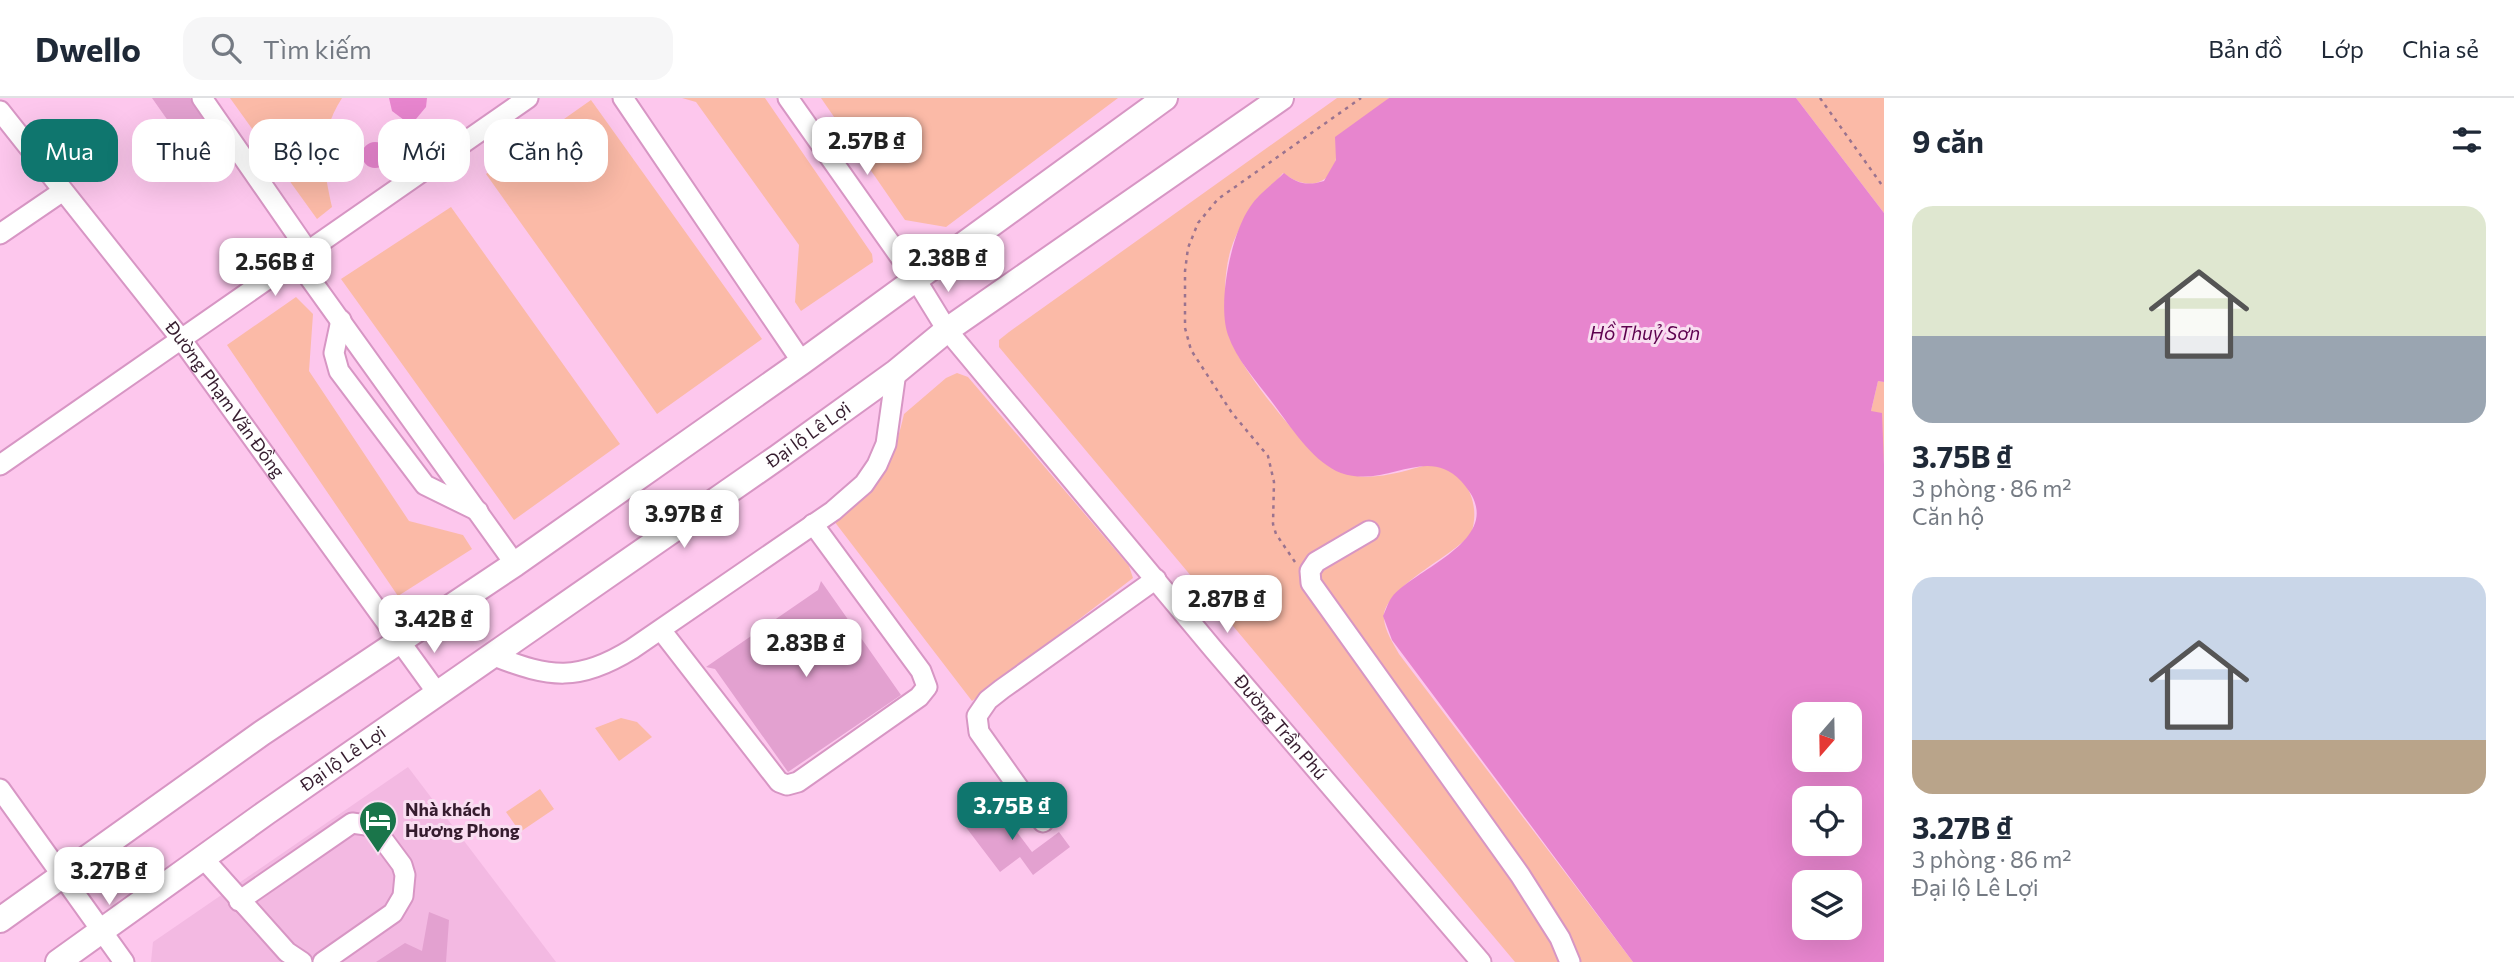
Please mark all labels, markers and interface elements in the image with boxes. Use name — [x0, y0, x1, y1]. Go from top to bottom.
search box — [183, 17, 673, 80]
text: Dwello — [35, 28, 141, 69]
icon: search — [207, 29, 245, 67]
text: Tìm kiếm — [263, 33, 372, 64]
text: Bản đồ — [2208, 34, 2283, 63]
text: Lớp — [2321, 34, 2364, 63]
text: Chia sẻ — [2402, 34, 2479, 63]
pin: 2.57B ₫ — [802, 118, 932, 177]
chip: Mua — [21, 119, 118, 182]
chip: Thuê — [132, 119, 235, 182]
chip: Bộ lọc — [249, 119, 364, 182]
chip: Mới — [378, 119, 470, 182]
chip: Căn hộ — [484, 119, 608, 182]
icon: filters — [2448, 121, 2486, 159]
text: 9 căn — [1912, 122, 1984, 159]
text: 2.57B ₫ — [828, 126, 906, 154]
pin: 2.38B ₫ — [883, 234, 1013, 294]
pin: 2.56B ₫ — [210, 238, 340, 298]
text: 2.38B ₫ — [908, 243, 988, 271]
text: 2.56B ₫ — [235, 247, 315, 275]
icon: home — [2136, 251, 2262, 377]
street label: Đường Phạm Văn Đồng — [161, 316, 290, 482]
water label: Hồ Thuỷ Sơn — [1590, 321, 1700, 344]
street label: Đại lộ Lê Lợi — [760, 396, 855, 473]
text: 3.75B ₫ — [1912, 437, 2013, 474]
text: 3 phòng · 86 m² — [1912, 474, 2072, 502]
pin: 3.97B ₫ — [619, 490, 749, 550]
text: 3.97B ₫ — [645, 499, 723, 527]
text: Căn hộ — [1912, 502, 1984, 530]
pin: 2.87B ₫ — [1162, 575, 1292, 635]
text: 2.87B ₫ — [1188, 584, 1266, 612]
pin: 3.42B ₫ — [369, 596, 499, 655]
text: 3.42B ₫ — [395, 604, 473, 632]
pin: 2.83B ₫ — [741, 620, 871, 679]
icon: home — [2136, 622, 2262, 748]
text: 2.83B ₫ — [766, 628, 846, 656]
street label: Đường Trần Phú — [1229, 669, 1332, 784]
north arrow — [1792, 702, 1862, 772]
map controls — [1792, 702, 1862, 940]
street label: Đại lộ Lê Lợi — [295, 721, 390, 796]
pin: 3.75B ₫ — [947, 782, 1077, 842]
button: locate — [1792, 786, 1862, 856]
text: 3.75B ₫ — [973, 791, 1051, 819]
place label: Nhà khách Hương Phong — [405, 798, 520, 841]
hotel icon: Nhà khách Hương Phong — [357, 799, 399, 854]
text: 3.27B ₫ — [1912, 808, 2013, 845]
text: 3 phòng · 86 m² — [1912, 845, 2072, 873]
pin: 3.27B ₫ — [44, 848, 174, 907]
text: 3.27B ₫ — [70, 856, 148, 884]
button: layers — [1792, 870, 1862, 940]
text: Đại lộ Lê Lợi — [1912, 873, 2039, 901]

